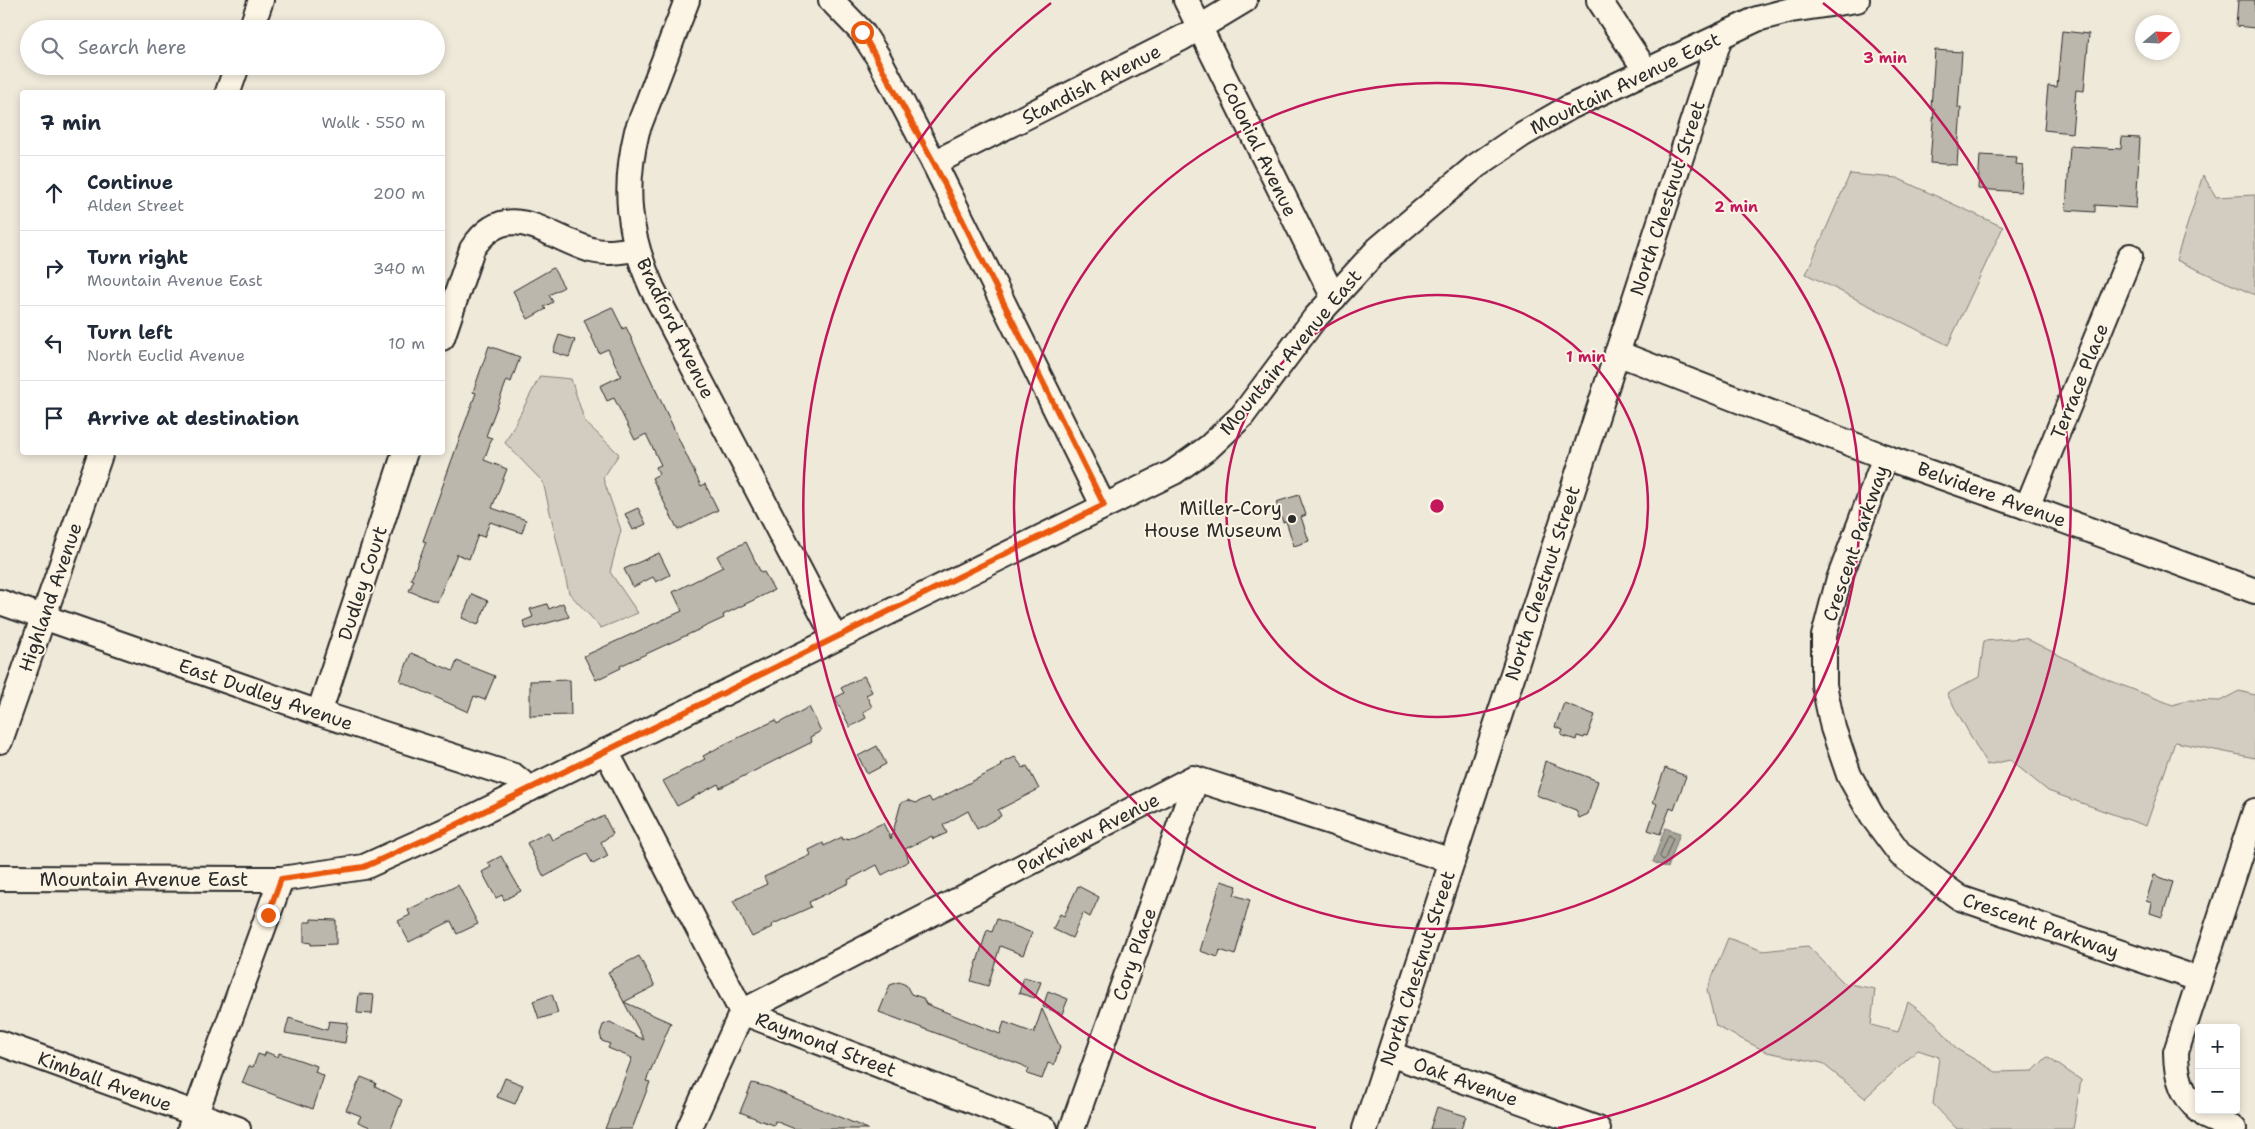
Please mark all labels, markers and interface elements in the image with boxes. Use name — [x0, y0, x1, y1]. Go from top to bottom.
north arrow — [2135, 15, 2180, 60]
search box — [20, 20, 445, 75]
route start — [851, 21, 874, 44]
street label: Mountain Avenue East — [1526, 26, 1725, 140]
icon: search — [38, 34, 66, 62]
text: Search here — [78, 35, 187, 60]
street label: Standish Avenue — [1017, 39, 1165, 130]
text: 3 min — [1863, 48, 1907, 68]
street label: Colonial Avenue — [1216, 78, 1303, 221]
street label: North Chestnut Street — [1624, 97, 1711, 299]
text: 7 min — [40, 109, 101, 137]
text: Walk · 550 m — [322, 112, 425, 133]
text: Continue — [87, 170, 173, 195]
icon: ahead — [40, 179, 68, 207]
text: 200 m — [373, 183, 425, 204]
text: Alden Street — [87, 195, 184, 216]
text: 2 min — [1714, 197, 1758, 217]
text: Turn right — [87, 245, 188, 270]
icon: right — [40, 254, 68, 282]
street label: Bradford Avenue — [631, 254, 720, 403]
text: 340 m — [373, 258, 425, 279]
street label: Mountain Avenue East — [1214, 264, 1367, 440]
text: Mountain Avenue East — [87, 270, 263, 291]
text: Turn left — [87, 320, 173, 345]
street label: Terrace Place — [2045, 320, 2114, 443]
icon: left — [40, 329, 68, 357]
text: 10 m — [388, 333, 425, 354]
text: North Euclid Avenue — [87, 345, 245, 366]
text: 1 min — [1566, 347, 1606, 367]
icon: arrive — [40, 404, 68, 432]
text: Arrive at destination — [87, 406, 299, 431]
street label: Belvidere Avenue — [1914, 456, 2070, 533]
street label: Crescent Parkway — [1817, 462, 1894, 625]
street label: North Chestnut Street — [1499, 482, 1586, 684]
place label: Miller-Cory House Museum — [1144, 496, 1282, 543]
centre of rings — [1428, 497, 1446, 515]
marker: Miller-Cory House Museum — [1286, 513, 1298, 525]
street label: Highland Avenue — [13, 519, 88, 675]
street label: Dudley Court — [332, 523, 393, 644]
street label: East Dudley Avenue — [175, 653, 356, 736]
street label: Parkview Avenue — [1013, 787, 1164, 880]
street label: Mountain Avenue East — [40, 867, 248, 892]
street label: North Chestnut Street — [1374, 867, 1461, 1069]
street label: Crescent Parkway — [1959, 887, 2122, 964]
route end — [257, 904, 280, 927]
street label: Cory Place — [1107, 904, 1162, 1004]
street label: Raymond Street — [752, 1006, 900, 1083]
map controls — [2195, 1024, 2240, 1114]
button: + — [2195, 1024, 2240, 1069]
street label: Kimball Avenue — [34, 1046, 175, 1117]
street label: Oak Avenue — [1410, 1051, 1522, 1112]
button: − — [2195, 1069, 2240, 1114]

